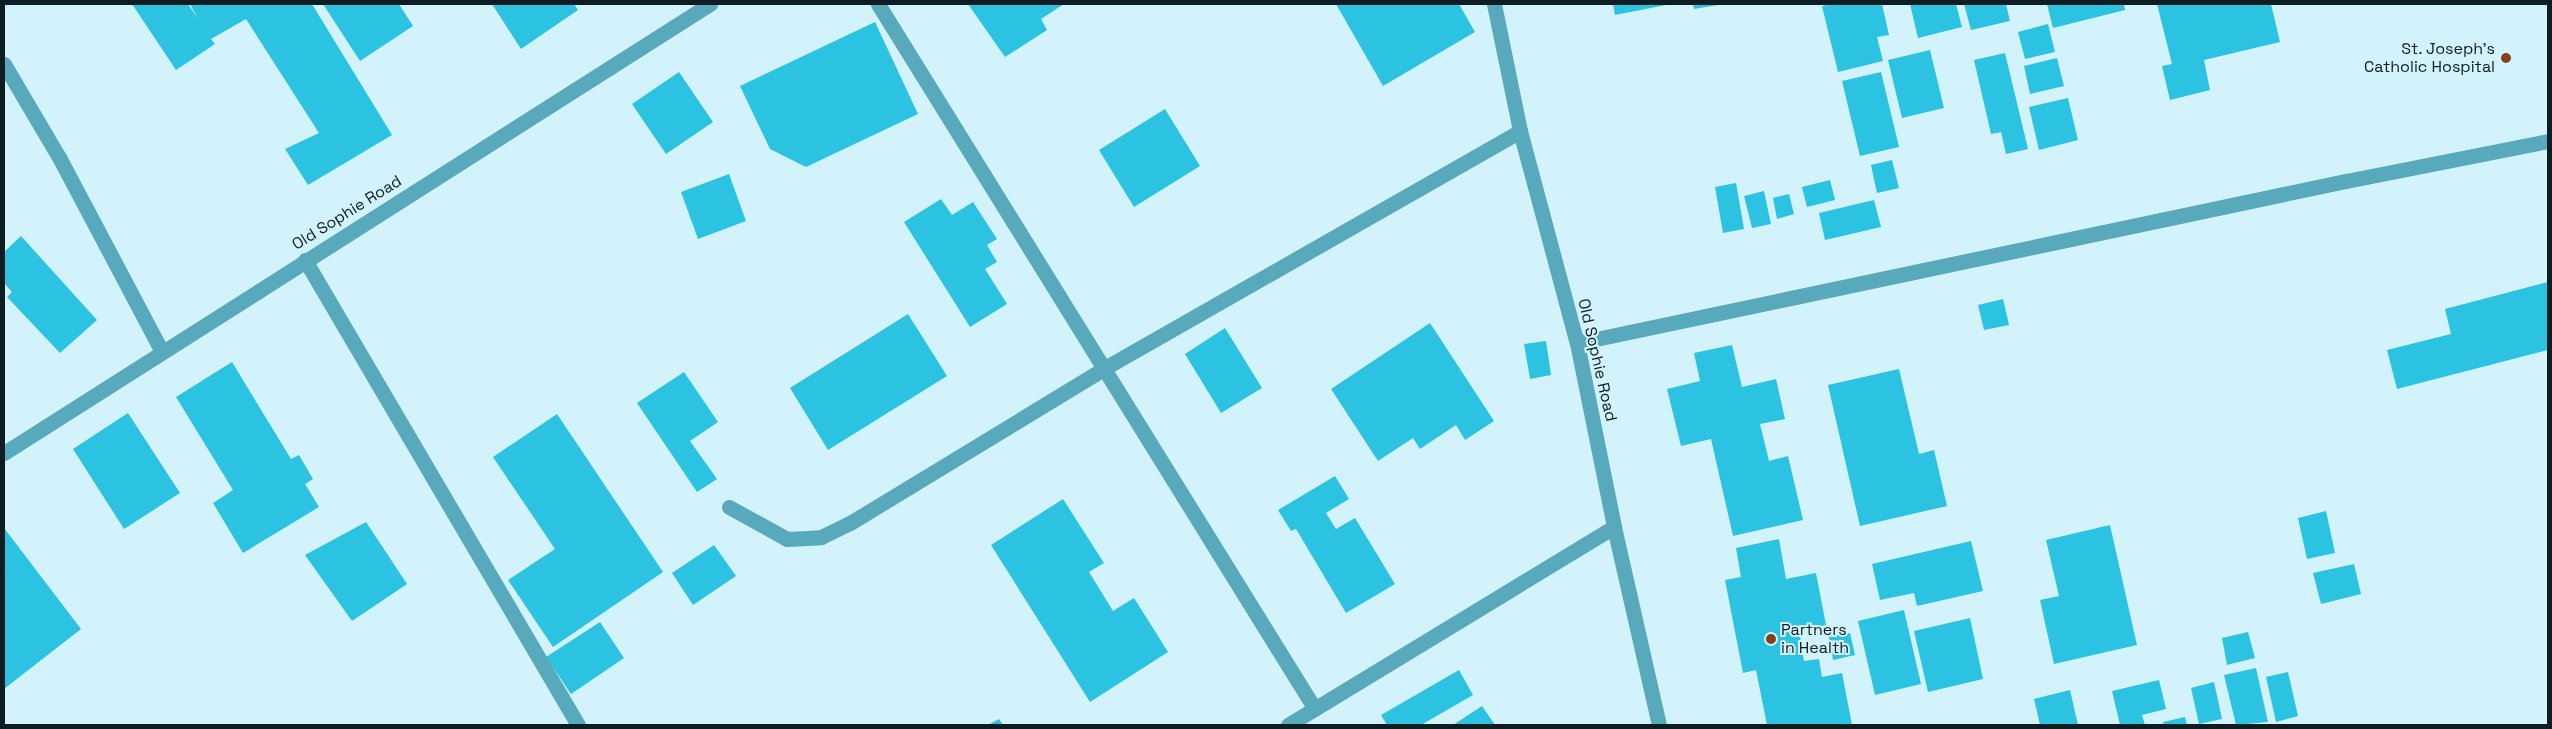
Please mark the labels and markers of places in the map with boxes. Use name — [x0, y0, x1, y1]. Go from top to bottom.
place label: St. Joseph's Catholic Hospital — [2364, 39, 2495, 77]
marker: St. Joseph's Catholic Hospital — [2499, 51, 2513, 65]
place label: Partners in Health — [1781, 620, 1849, 658]
marker: Partners in Health — [1765, 633, 1777, 645]

